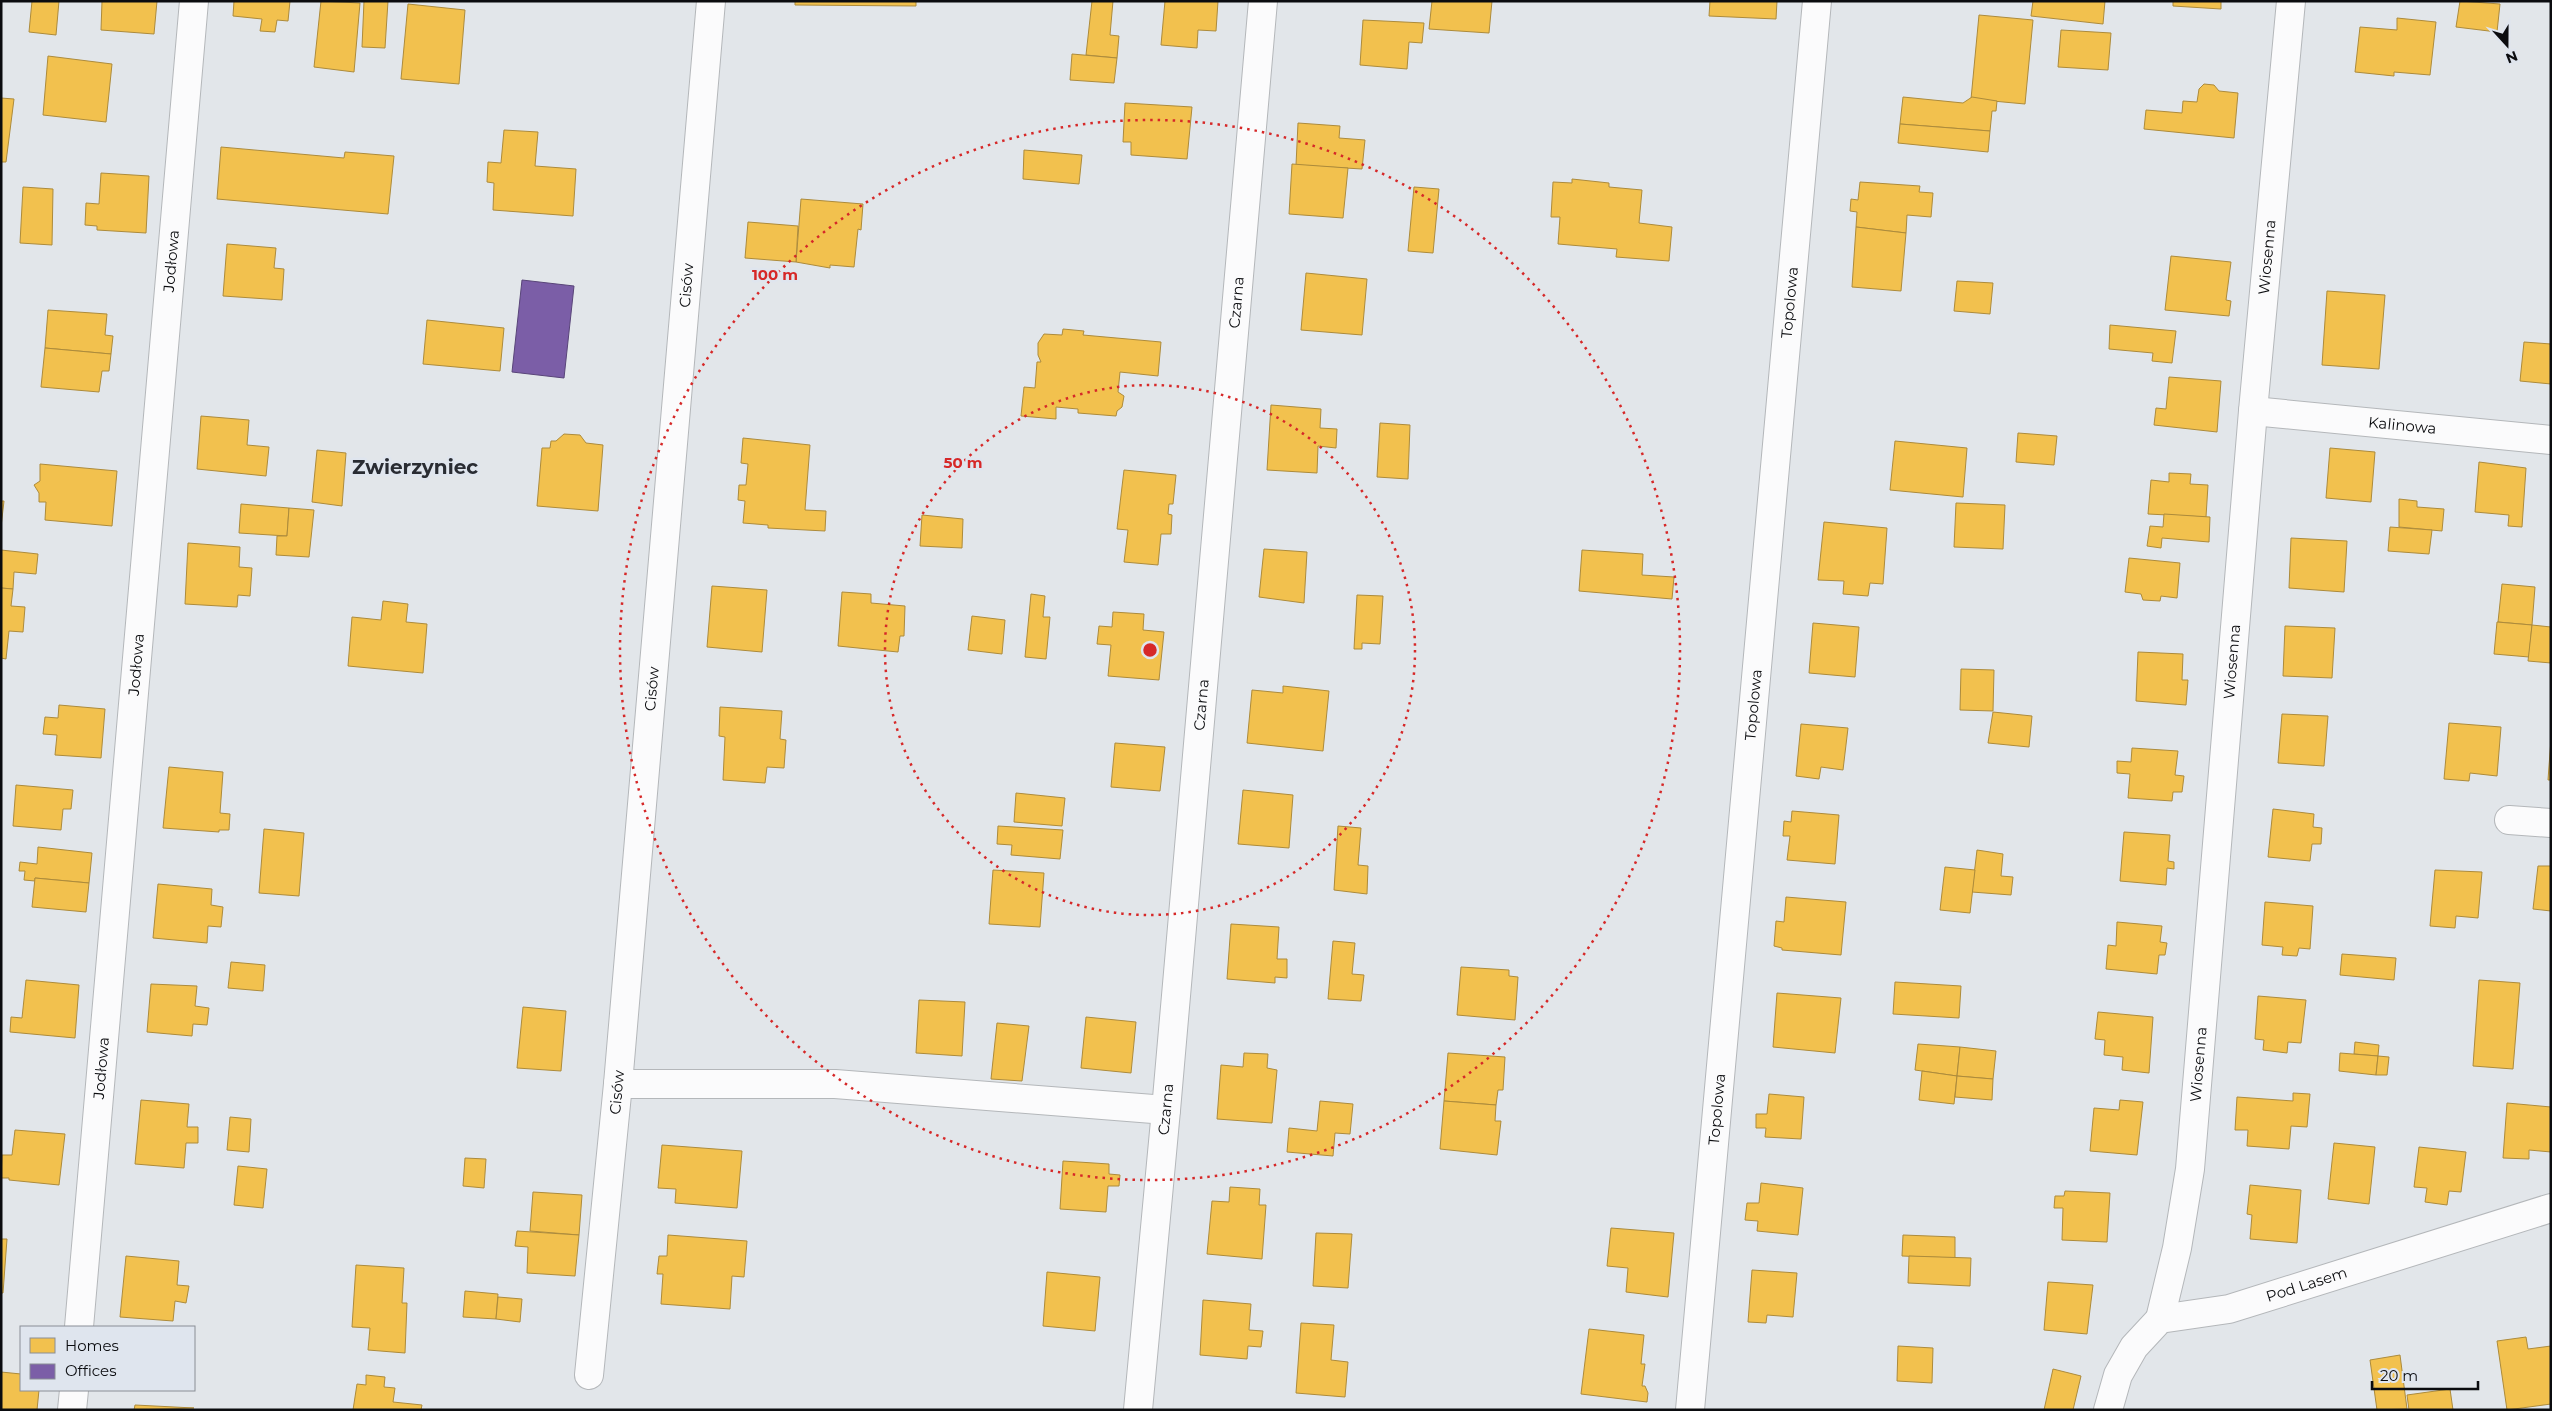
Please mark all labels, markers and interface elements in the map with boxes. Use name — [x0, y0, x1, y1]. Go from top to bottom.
north arrow — [2482, 20, 2532, 70]
text: N — [2503, 47, 2520, 68]
street label: Wiosenna — [2254, 219, 2280, 296]
street label: Jodłowa — [159, 229, 183, 294]
street label: Cisów — [675, 262, 698, 308]
text: 100 m — [752, 265, 798, 284]
street label: Topolowa — [1777, 266, 1802, 339]
street label: Czarna — [1224, 276, 1248, 329]
street label: Kalinowa — [2367, 412, 2437, 438]
text: 50 m — [943, 453, 983, 472]
district label: Zwierzyniec — [352, 455, 478, 479]
street label: Wiosenna — [2219, 623, 2244, 700]
street label: Jodłowa — [124, 633, 148, 697]
centre of rings — [1141, 641, 1159, 659]
street label: Cisów — [640, 665, 663, 712]
street label: Topolowa — [1740, 668, 1766, 741]
street label: Czarna — [1189, 678, 1213, 731]
street label: Wiosenna — [2186, 1026, 2211, 1103]
street label: Jodłowa — [89, 1036, 113, 1101]
street label: Cisów — [605, 1069, 628, 1115]
street label: Topolowa — [1704, 1073, 1729, 1146]
street label: Czarna — [1154, 1083, 1177, 1136]
street label: Pod Lasem — [2264, 1263, 2350, 1306]
legend — [20, 1326, 195, 1391]
text: Homes — [65, 1336, 119, 1355]
scale bar — [2372, 1358, 2478, 1390]
text: Offices — [65, 1361, 117, 1380]
text: 20 m — [2380, 1366, 2418, 1385]

